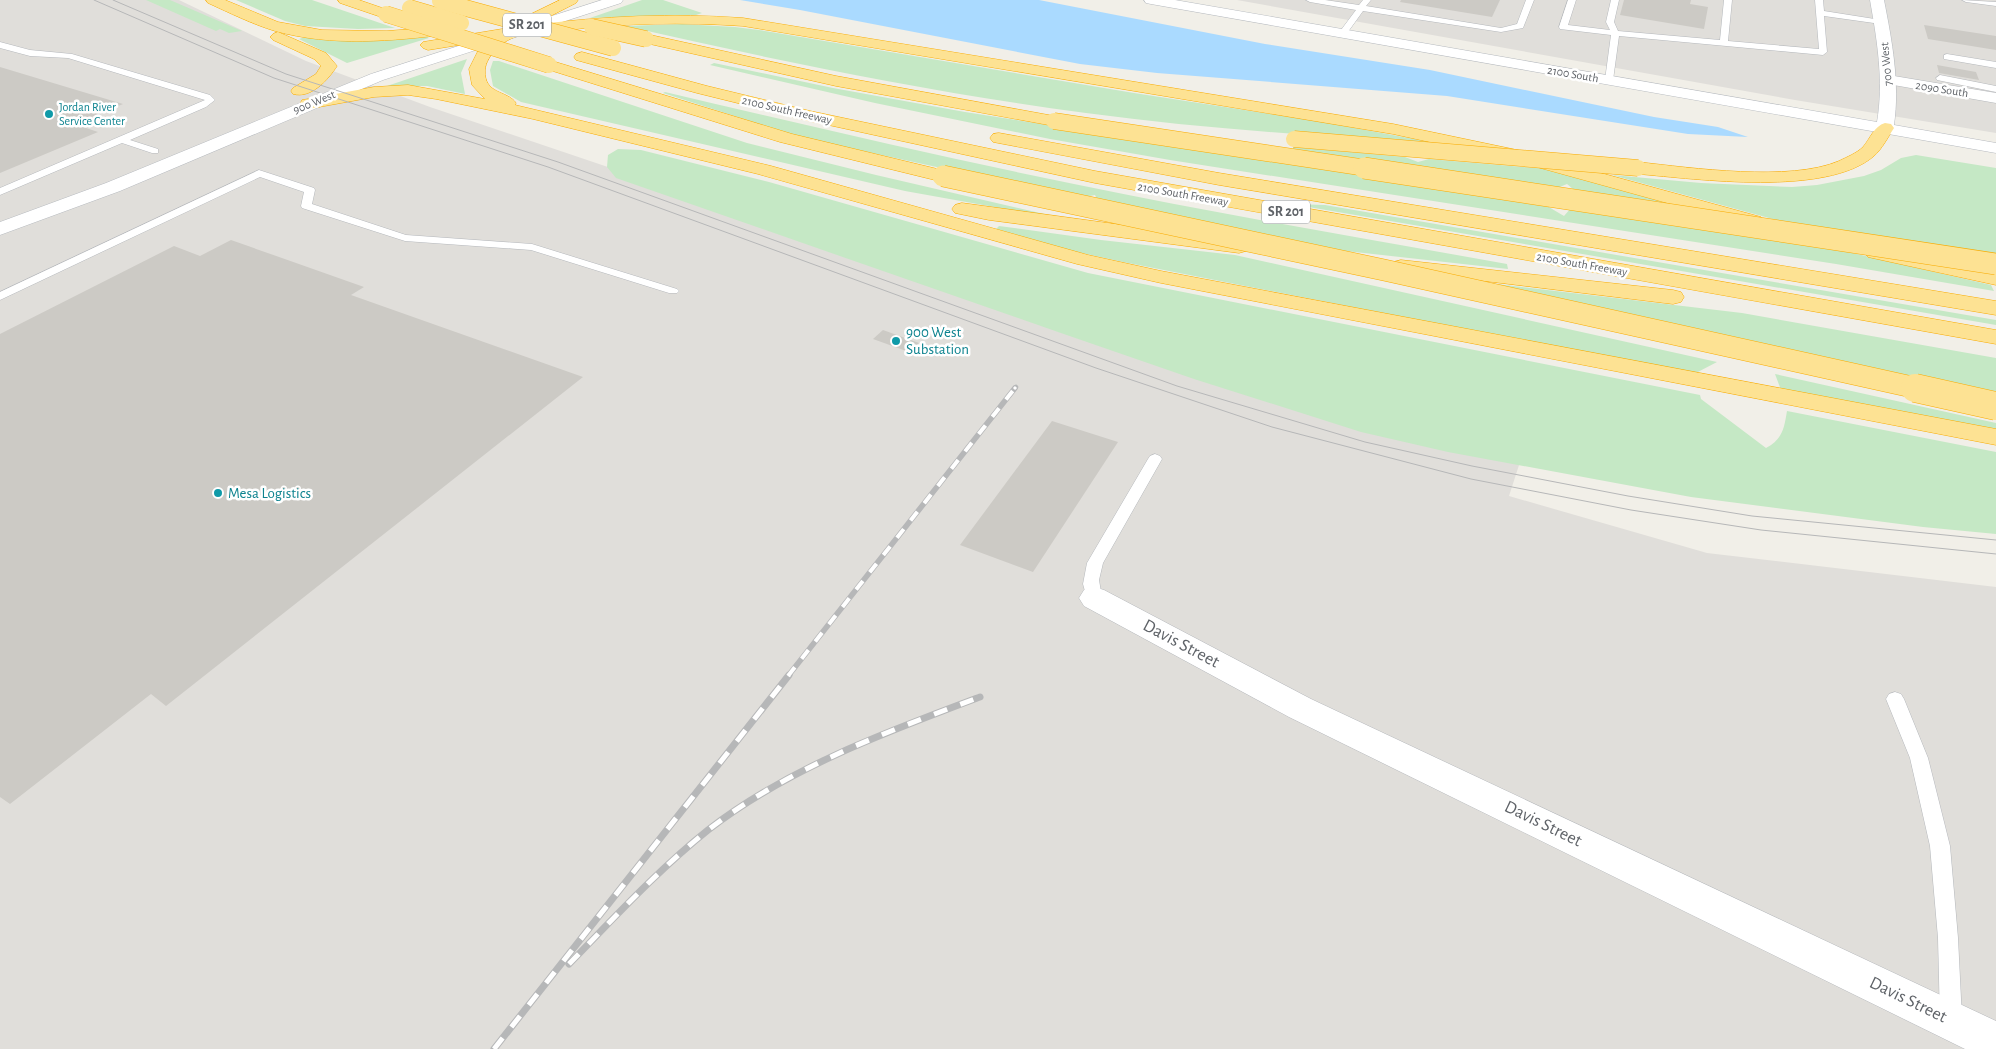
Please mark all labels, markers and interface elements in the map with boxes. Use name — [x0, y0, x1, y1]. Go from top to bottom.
road number: SR 201 — [503, 14, 551, 36]
street label: 700 West — [1878, 42, 1894, 86]
street label: 2100 South — [1546, 64, 1600, 84]
street label: 2090 South — [1915, 79, 1969, 99]
street label: 900 West — [291, 88, 337, 116]
street label: 2100 South Freeway — [741, 94, 833, 127]
place label: Jordan River Service Center — [59, 101, 125, 127]
marker: Jordan River Service Center — [43, 108, 55, 120]
street label: 2100 South Freeway — [1137, 180, 1229, 209]
road number: SR 201 — [1262, 200, 1310, 223]
street label: 2100 South Freeway — [1536, 250, 1628, 279]
place label: 900 West Substation — [906, 325, 969, 357]
marker: 900 West Substation — [890, 335, 902, 347]
place label: Mesa Logistics — [228, 486, 311, 501]
marker: Mesa Logistics — [212, 487, 224, 499]
street label: Davis Street — [1140, 616, 1222, 672]
street label: Davis Street — [1501, 798, 1585, 851]
street label: Davis Street — [1866, 974, 1950, 1027]

